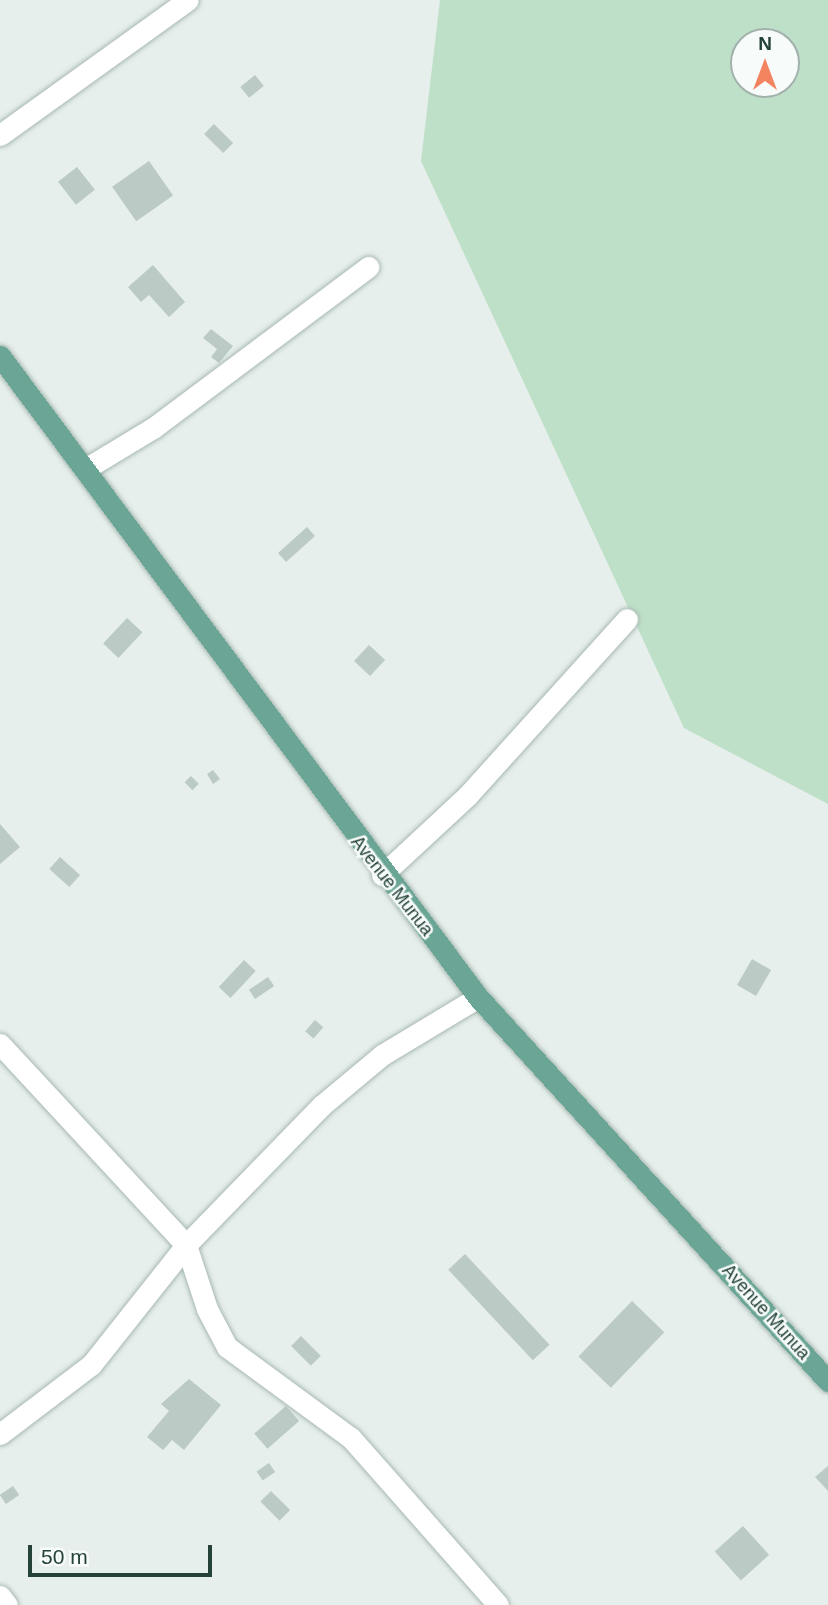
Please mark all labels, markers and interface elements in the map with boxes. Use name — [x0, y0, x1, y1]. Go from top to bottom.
north arrow — [730, 28, 800, 98]
text: N — [758, 33, 772, 54]
street label: Avenue Munua — [346, 832, 438, 940]
street label: Avenue Munua — [718, 1260, 814, 1364]
scale bar — [32, 1532, 215, 1576]
text: 50 m — [41, 1545, 88, 1568]

